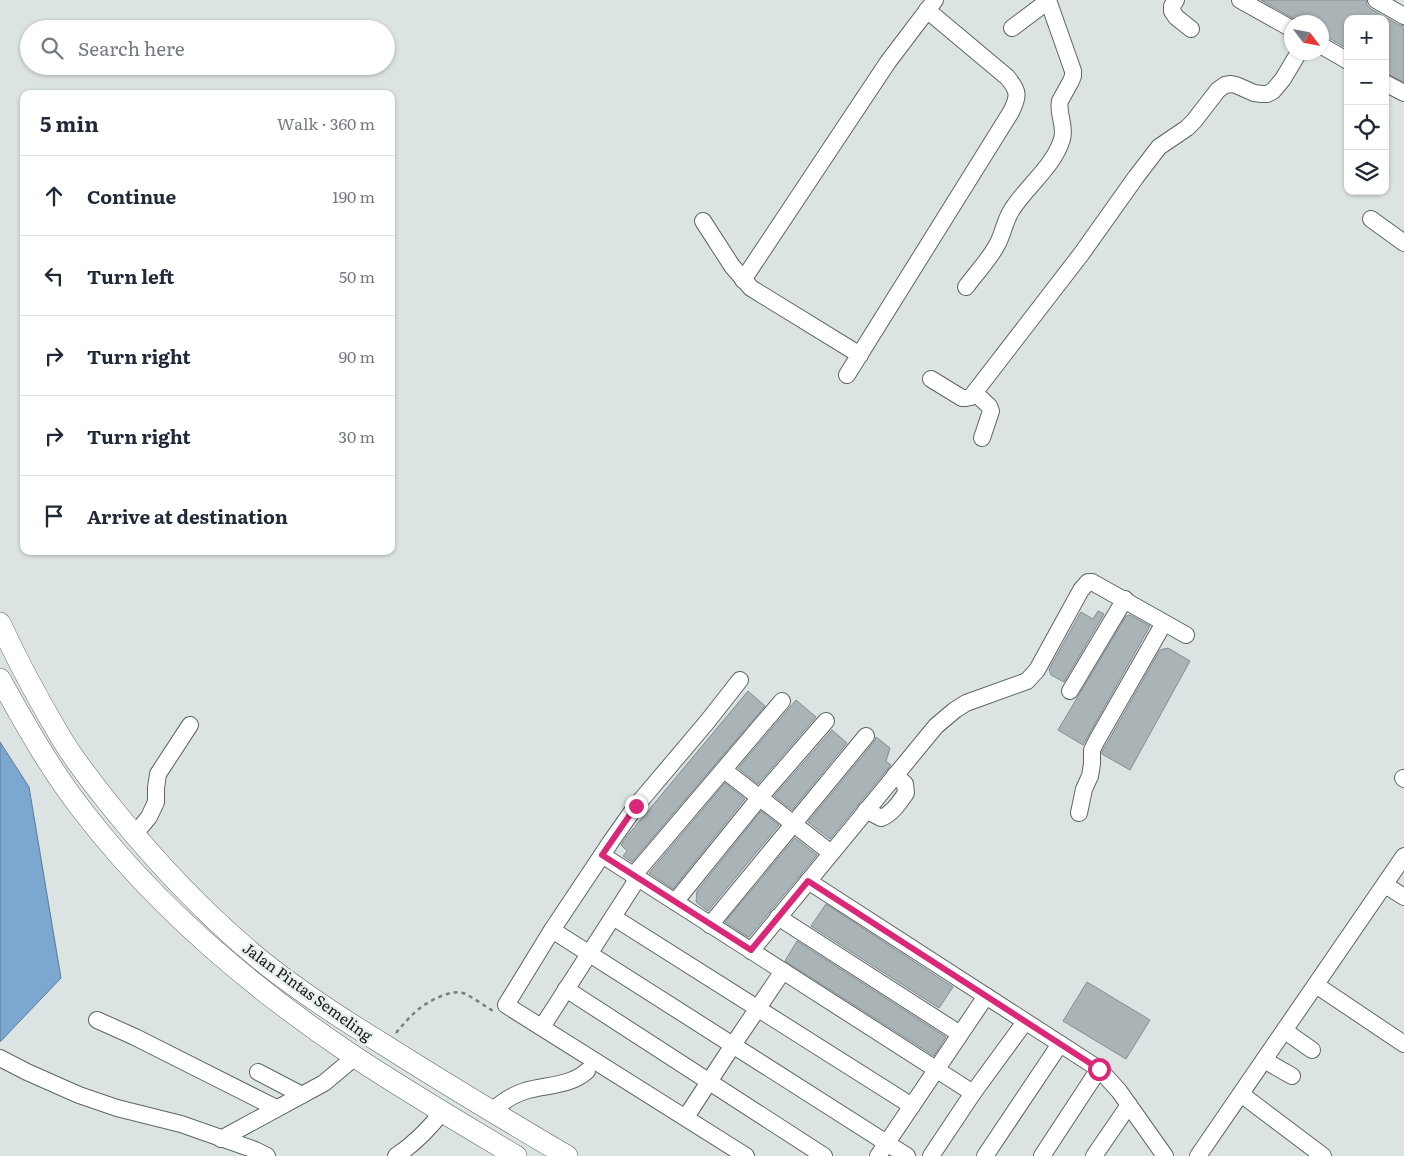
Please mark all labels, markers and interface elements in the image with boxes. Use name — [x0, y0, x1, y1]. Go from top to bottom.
north arrow — [1284, 15, 1329, 60]
map controls — [1344, 15, 1389, 195]
button: + — [1344, 15, 1389, 60]
search box — [20, 20, 395, 75]
icon: search — [38, 34, 66, 62]
text: Search here — [78, 34, 185, 62]
button: − — [1344, 60, 1389, 105]
button: locate — [1344, 105, 1389, 150]
text: 5 min — [40, 107, 99, 138]
text: Walk · 360 m — [277, 111, 375, 135]
button: layers — [1344, 150, 1389, 195]
icon: ahead — [40, 182, 68, 210]
text: Continue — [87, 182, 176, 210]
text: 190 m — [332, 184, 375, 208]
icon: left — [40, 262, 68, 290]
text: Turn left — [87, 262, 174, 290]
text: 50 m — [339, 264, 375, 288]
icon: right — [40, 342, 68, 370]
text: Turn right — [87, 342, 191, 370]
text: 90 m — [339, 344, 375, 368]
icon: right — [40, 422, 68, 450]
text: Turn right — [87, 422, 191, 450]
text: 30 m — [338, 424, 375, 448]
icon: arrive — [40, 502, 68, 530]
text: Arrive at destination — [87, 502, 288, 530]
route end — [625, 795, 648, 818]
street label: Jalan Pintas Semeling — [238, 936, 378, 1046]
route start — [1088, 1058, 1111, 1081]

